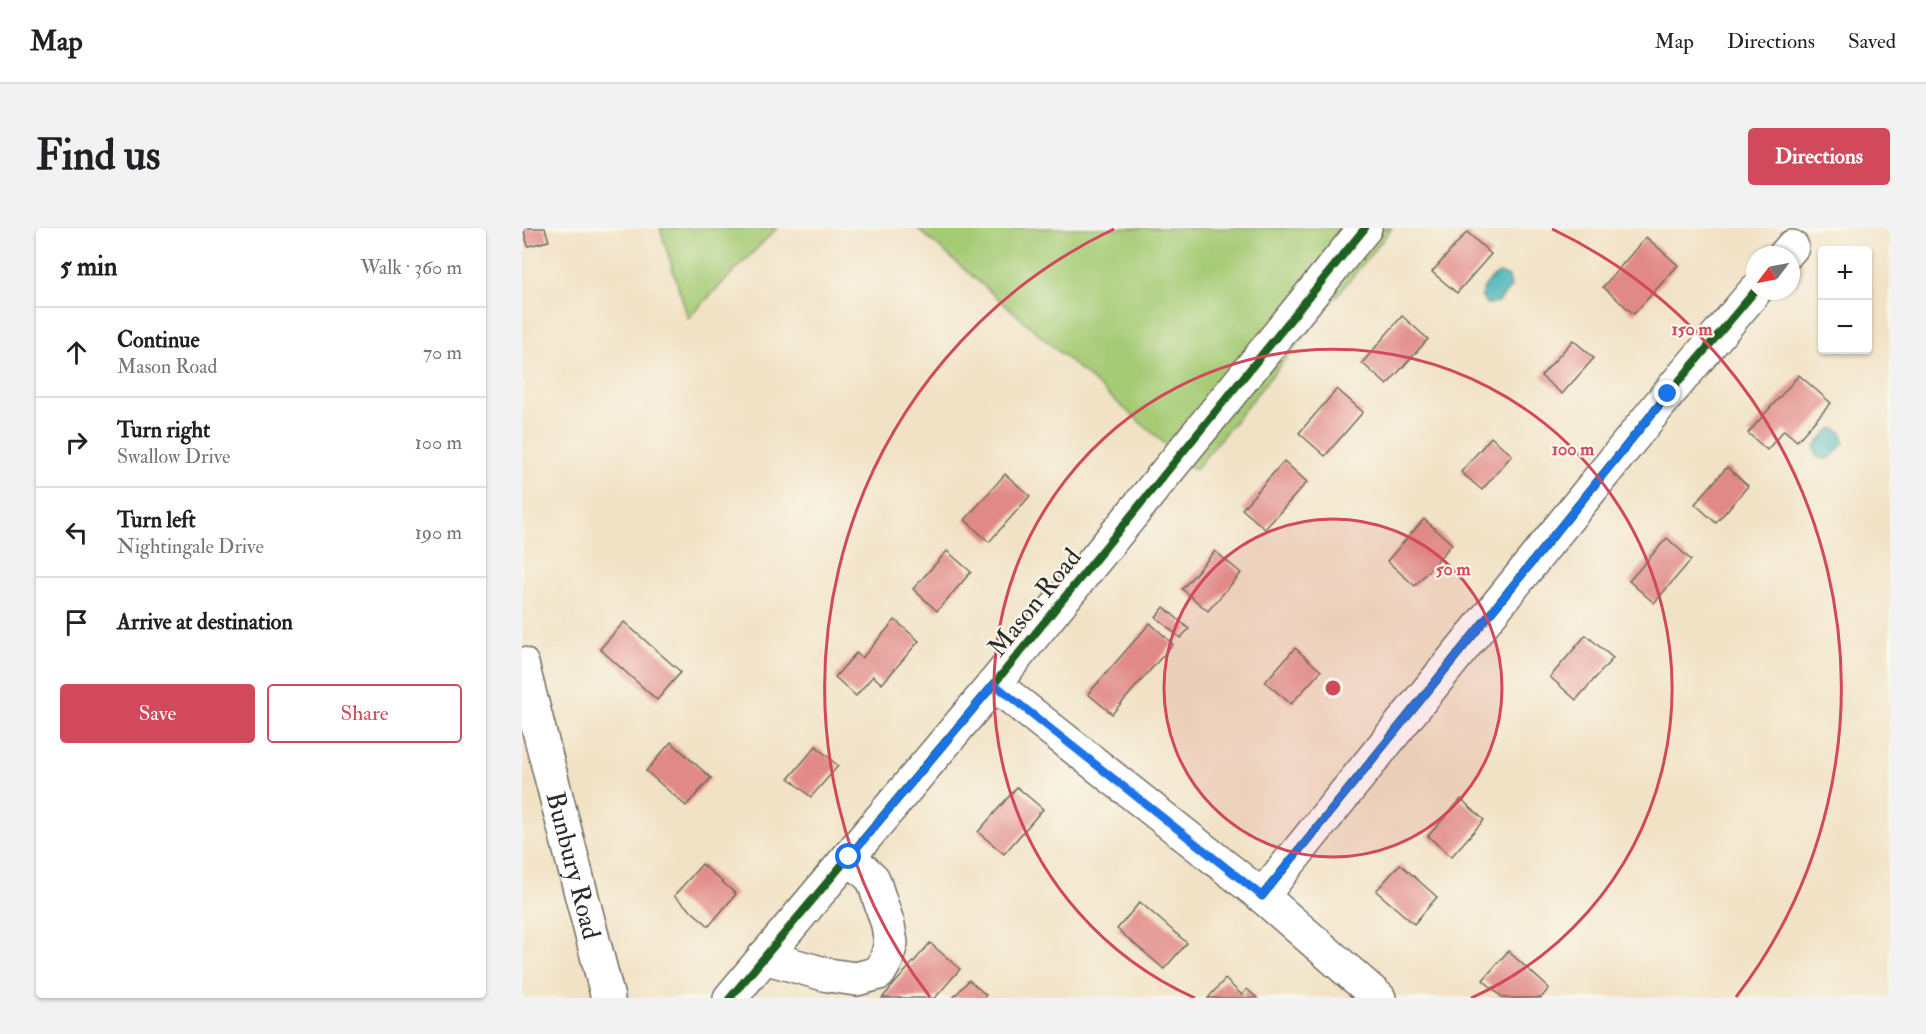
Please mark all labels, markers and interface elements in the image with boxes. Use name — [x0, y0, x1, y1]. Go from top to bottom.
text: Map — [30, 24, 83, 59]
text: Map — [1654, 28, 1694, 55]
text: Directions — [1727, 28, 1815, 55]
text: Saved — [1848, 28, 1896, 55]
button: Directions — [1748, 128, 1890, 185]
text: Find us — [36, 130, 160, 182]
north arrow — [1746, 246, 1800, 300]
map controls — [1818, 246, 1872, 354]
button: + — [1818, 246, 1872, 300]
text: 5 min — [60, 251, 117, 283]
text: Walk · 360 m — [360, 255, 462, 280]
button: − — [1818, 300, 1872, 354]
text: 150 m — [1671, 318, 1714, 341]
text: Continue — [117, 326, 200, 354]
icon: ahead — [60, 336, 93, 369]
text: 70 m — [423, 340, 462, 365]
text: Mason Road — [117, 354, 217, 379]
route end — [1654, 380, 1680, 406]
text: Turn right — [117, 416, 210, 444]
icon: right — [60, 426, 93, 459]
text: 100 m — [415, 430, 462, 455]
text: 100 m — [1552, 438, 1595, 461]
text: Swallow Drive — [117, 444, 230, 469]
text: Turn left — [117, 506, 196, 534]
icon: left — [60, 516, 93, 549]
text: 190 m — [415, 520, 462, 545]
text: Nightingale Drive — [117, 534, 264, 559]
street label: Mason Road — [981, 542, 1088, 663]
text: 50 m — [1436, 558, 1471, 581]
icon: arrive — [60, 606, 93, 639]
text: Arrive at destination — [117, 608, 293, 636]
centre of rings — [1323, 678, 1343, 698]
button: Save — [60, 684, 255, 743]
button: Share — [267, 684, 462, 743]
street label: Bunbury Road — [539, 789, 607, 943]
route start — [835, 843, 861, 869]

